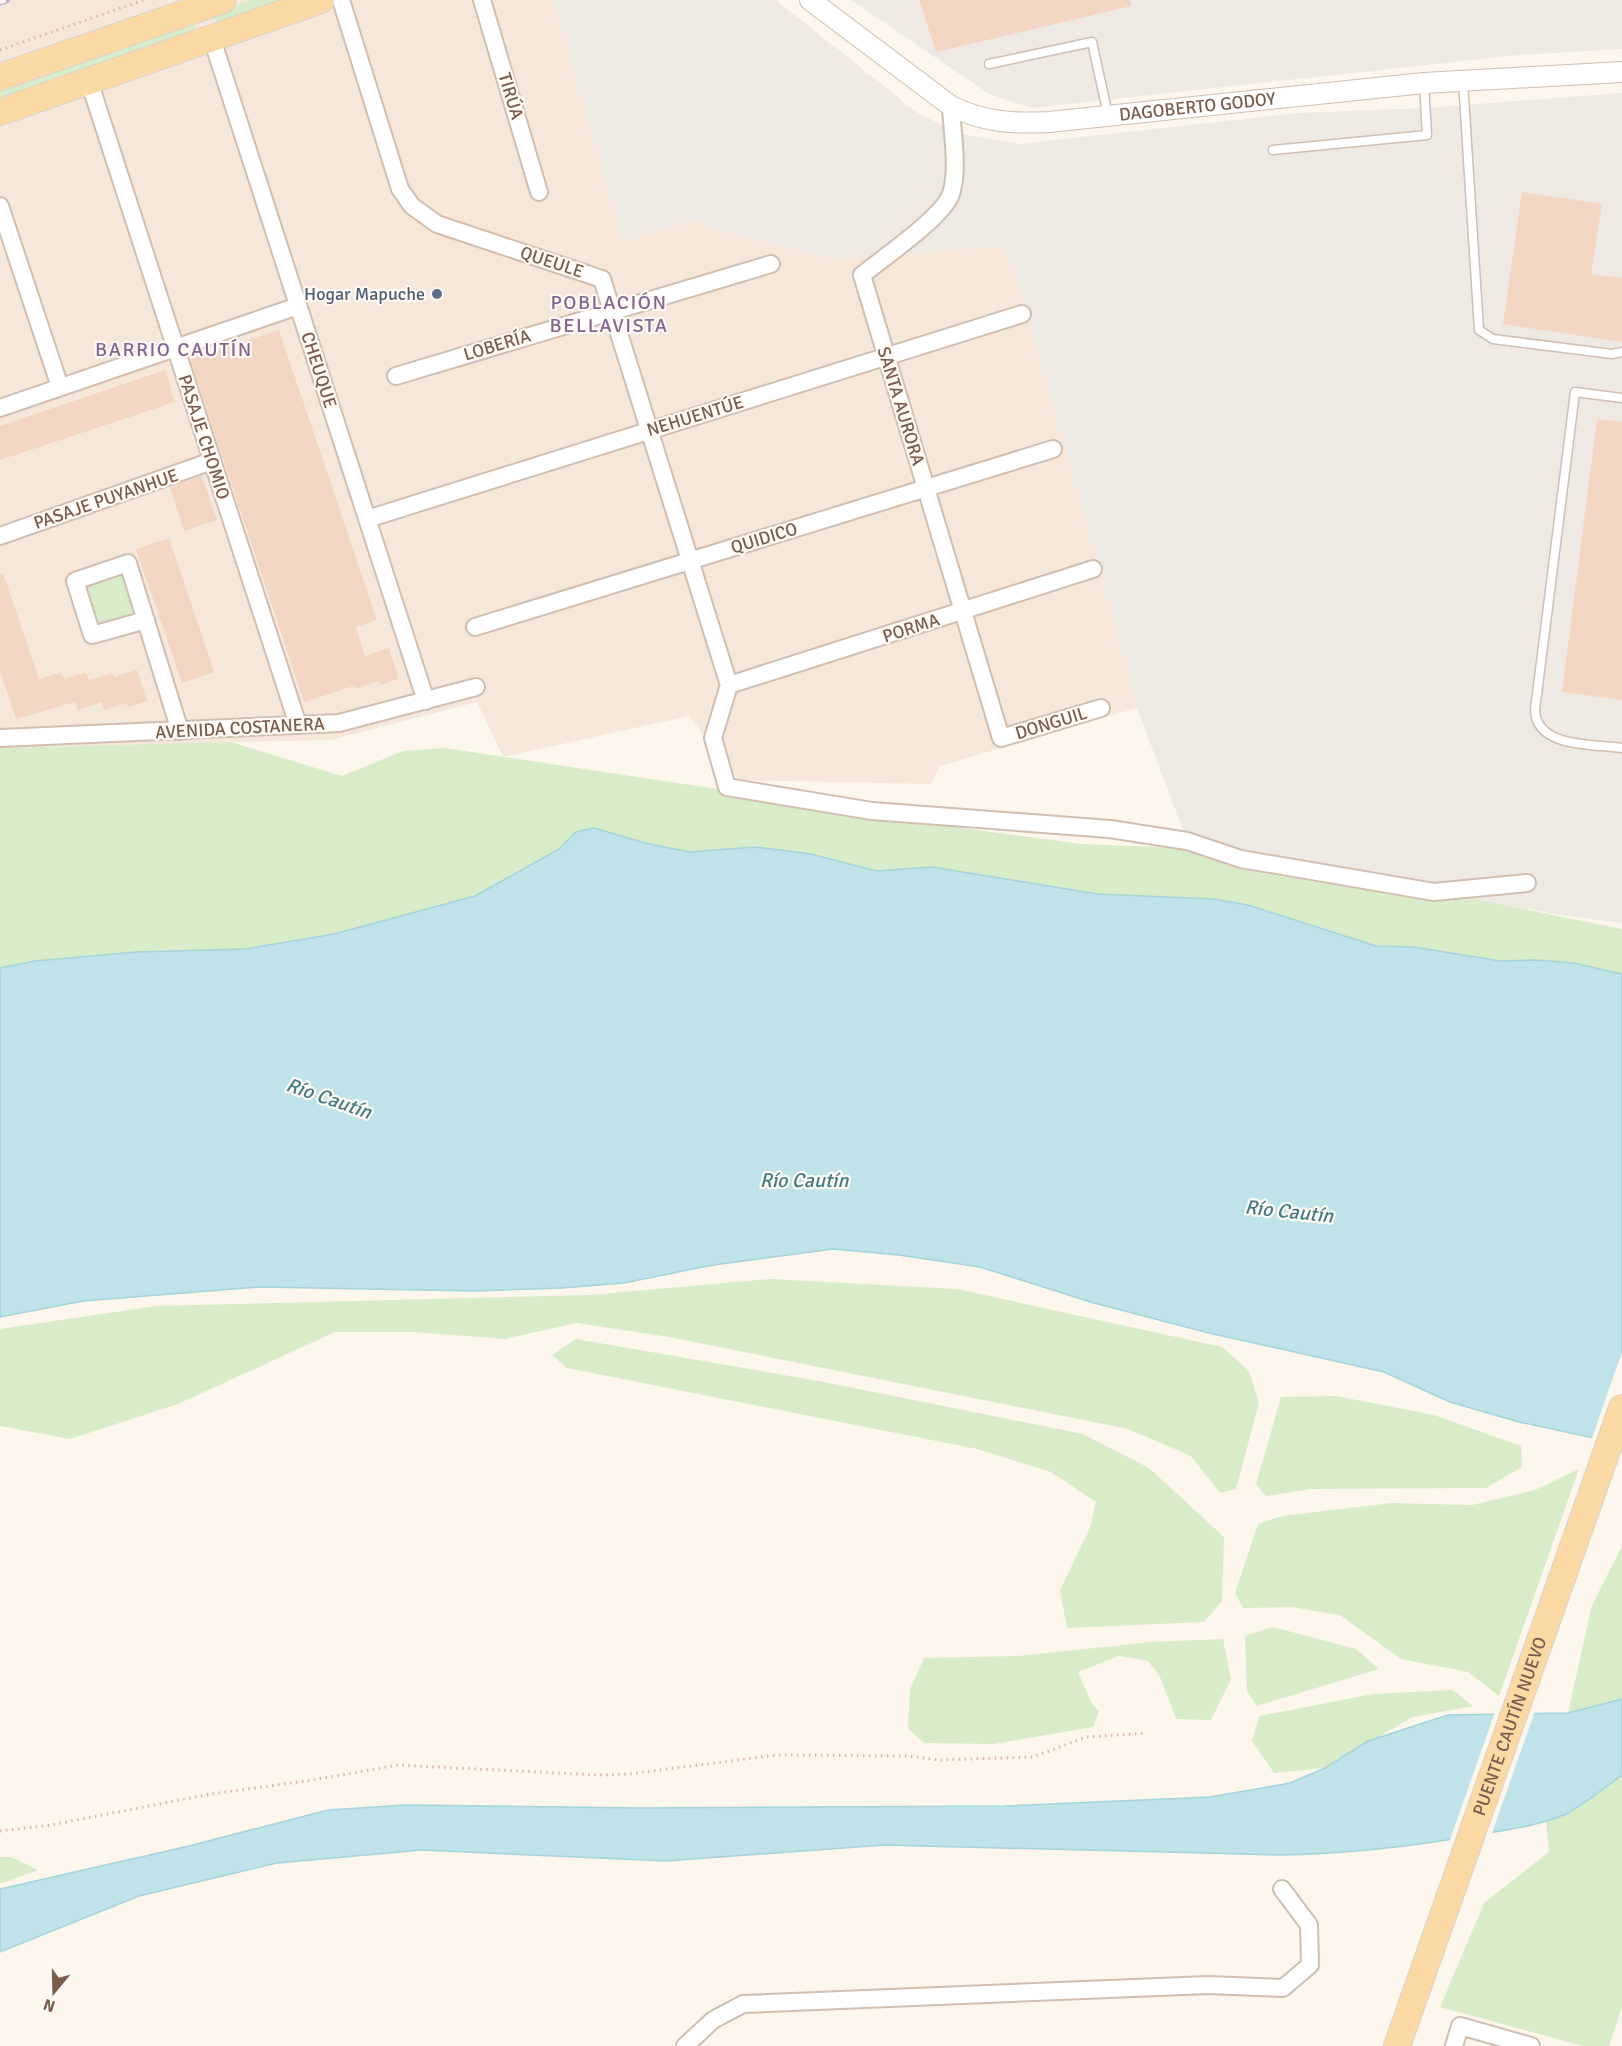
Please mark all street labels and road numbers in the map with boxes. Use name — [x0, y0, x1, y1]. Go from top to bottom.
street label: TIRÚA — [494, 70, 528, 122]
street label: DAGOBERTO GODOY — [1118, 88, 1277, 126]
street label: QUEULE — [517, 241, 587, 283]
street label: LOBERÍA — [461, 324, 533, 366]
street label: CHEUQUE — [296, 329, 342, 411]
street label: SANTA AURORA — [873, 344, 929, 468]
street label: PASAJE CHOMIO — [173, 372, 235, 502]
street label: NEHUENTÚE — [644, 391, 746, 441]
street label: PASAJE PUYANHUE — [31, 464, 181, 534]
street label: QUIDICO — [728, 517, 800, 559]
street label: PORMA — [880, 609, 942, 647]
street label: DONGUIL — [1012, 702, 1090, 744]
street label: AVENIDA COSTANERA — [155, 713, 325, 743]
street label: PUENTE CAUTÍN NUEVO — [1468, 1634, 1551, 1819]

